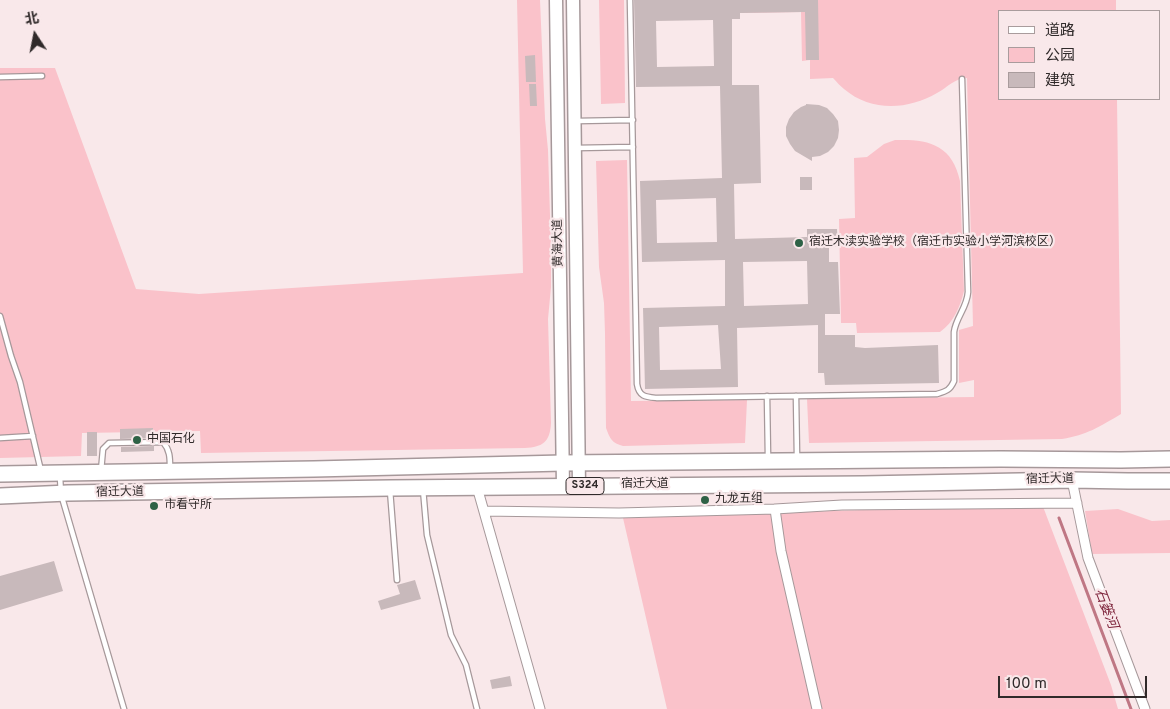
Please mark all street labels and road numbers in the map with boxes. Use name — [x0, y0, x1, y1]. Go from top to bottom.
street label: 黄海大道 — [551, 219, 567, 267]
street label: 宿迁大道 — [1026, 472, 1074, 488]
road number: S324 — [566, 478, 604, 494]
street label: 宿迁大道 — [621, 478, 669, 492]
street label: 宿迁大道 — [96, 485, 144, 501]

